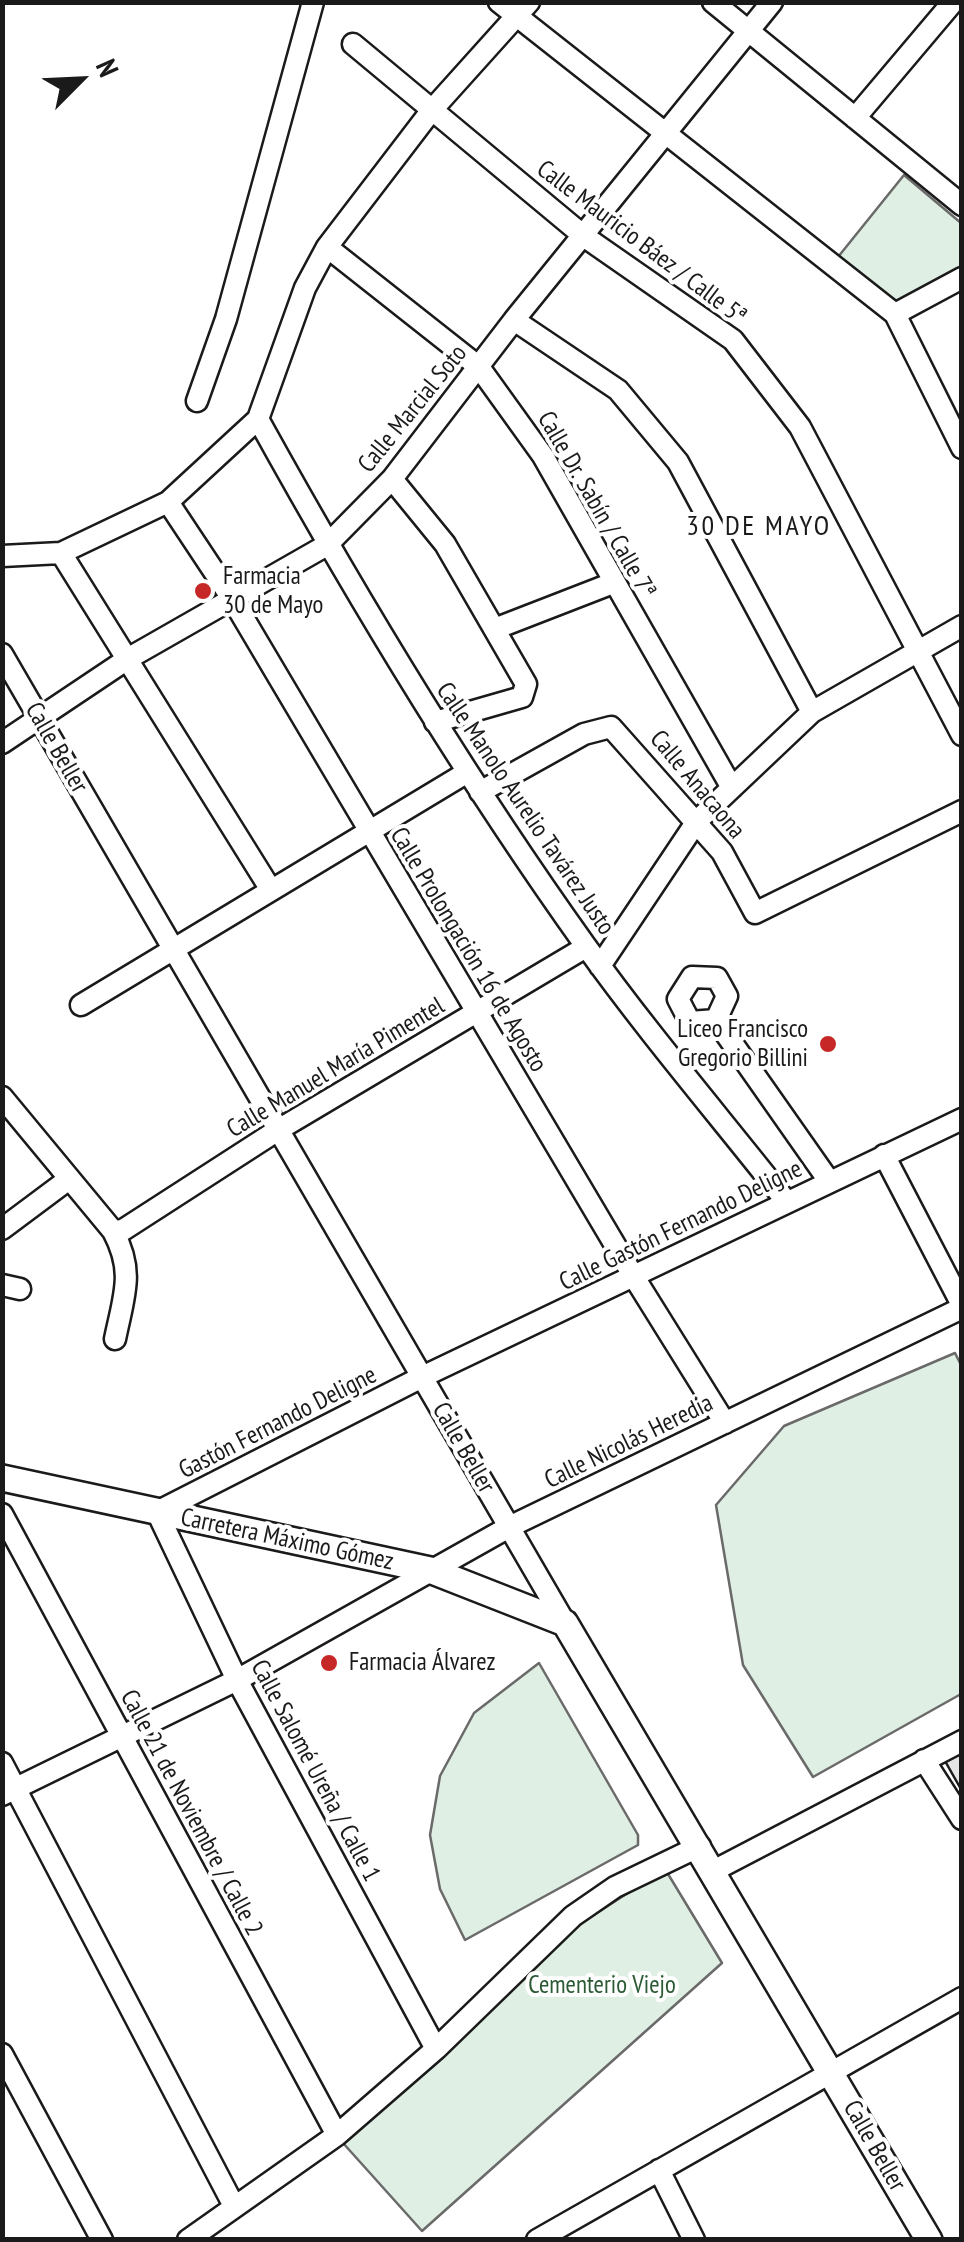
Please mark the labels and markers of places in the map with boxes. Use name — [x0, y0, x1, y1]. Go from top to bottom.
place label: Farmacia 30 de Mayo — [223, 562, 323, 621]
marker: Farmacia 30 de Mayo — [192, 580, 214, 602]
place label: Liceo Francisco Gregorio Billini — [677, 1015, 808, 1074]
marker: Liceo Francisco Gregorio Billini — [817, 1033, 839, 1055]
place label: Farmacia Álvarez — [349, 1648, 495, 1678]
marker: Farmacia Álvarez — [318, 1652, 340, 1674]

